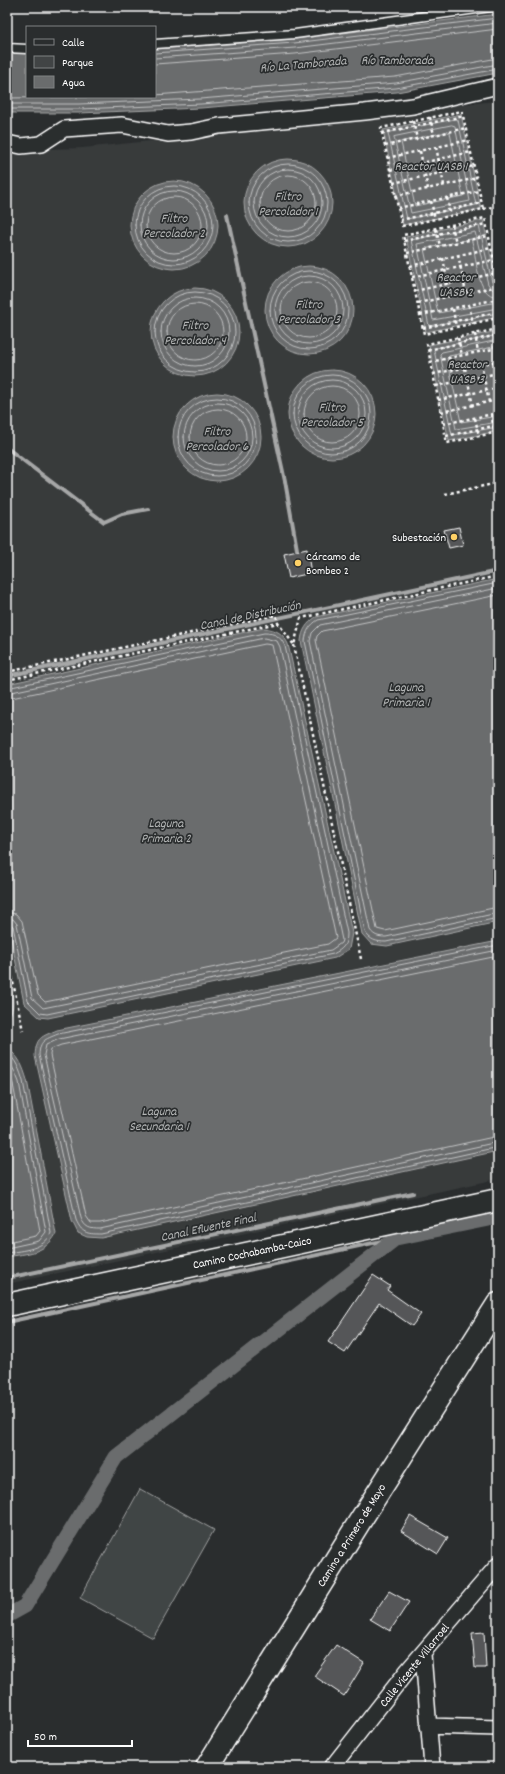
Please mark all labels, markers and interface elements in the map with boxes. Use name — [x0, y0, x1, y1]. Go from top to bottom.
legend — [26, 26, 156, 98]
text: Calle — [62, 35, 85, 52]
water label: Río La Tamborada — [259, 52, 348, 79]
water label: Río Tamborada — [361, 52, 434, 71]
text: Parque — [62, 55, 93, 72]
text: Agua — [62, 75, 85, 92]
water label: Reactor UASB 1 — [395, 158, 469, 177]
water label: Filtro Percolador 1 — [258, 188, 319, 222]
water label: Filtro Percolador 2 — [143, 210, 205, 244]
water label: Reactor UASB 2 — [437, 269, 478, 303]
water label: Filtro Percolador 3 — [278, 296, 341, 330]
water label: Filtro Percolador 4 — [164, 317, 227, 351]
water label: Reactor UASB 3 — [448, 356, 489, 390]
water label: Filtro Percolador 5 — [301, 399, 365, 433]
water label: Filtro Percolador 6 — [186, 423, 249, 457]
place label: Subestación — [392, 530, 446, 547]
marker: Subestación — [449, 532, 459, 542]
place label: Cárcamo de Bombeo 2 — [306, 549, 360, 580]
marker: Cárcamo de Bombeo 2 — [293, 558, 303, 568]
water label: Canal de Distribución — [198, 596, 304, 636]
water label: Laguna Primaria 1 — [382, 679, 431, 713]
water label: Laguna Primaria 2 — [141, 815, 191, 849]
water label: Laguna Secundaria 1 — [129, 1103, 190, 1137]
water label: Canal Efluente Final — [159, 1209, 259, 1248]
street label: Camino Cochabamba-Caico — [191, 1233, 313, 1274]
street label: Camino a Primero de Mayo — [314, 1481, 391, 1591]
street label: Calle Vicente Villarroel — [376, 1620, 454, 1711]
scale bar — [28, 1722, 132, 1748]
text: 50 m — [34, 1729, 57, 1746]

